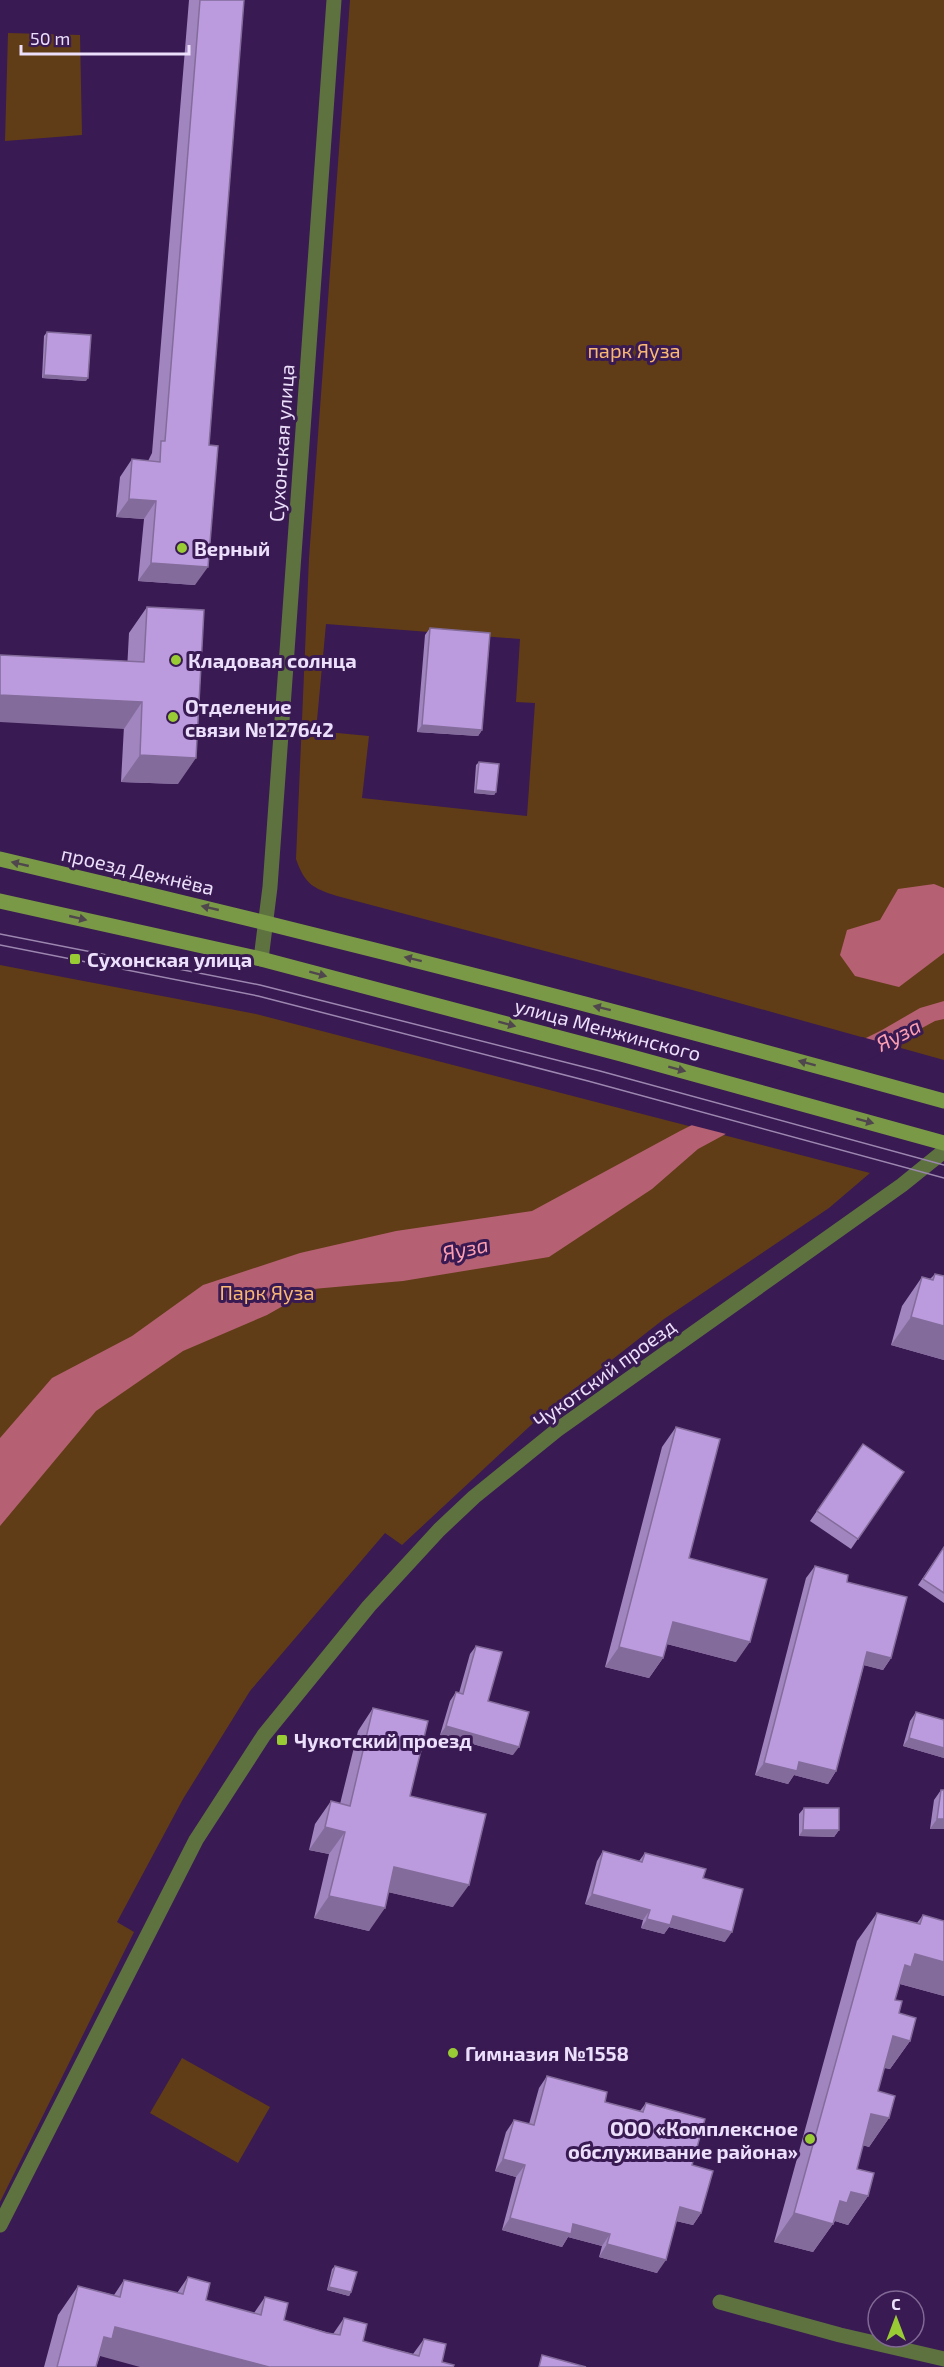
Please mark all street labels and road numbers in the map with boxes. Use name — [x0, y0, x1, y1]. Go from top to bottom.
street label: Сухонская улица — [264, 363, 299, 523]
street label: проезд Дежнёва — [59, 841, 217, 899]
street label: улица Менжинского — [512, 993, 704, 1066]
street label: Чукотский проезд — [528, 1313, 680, 1434]

